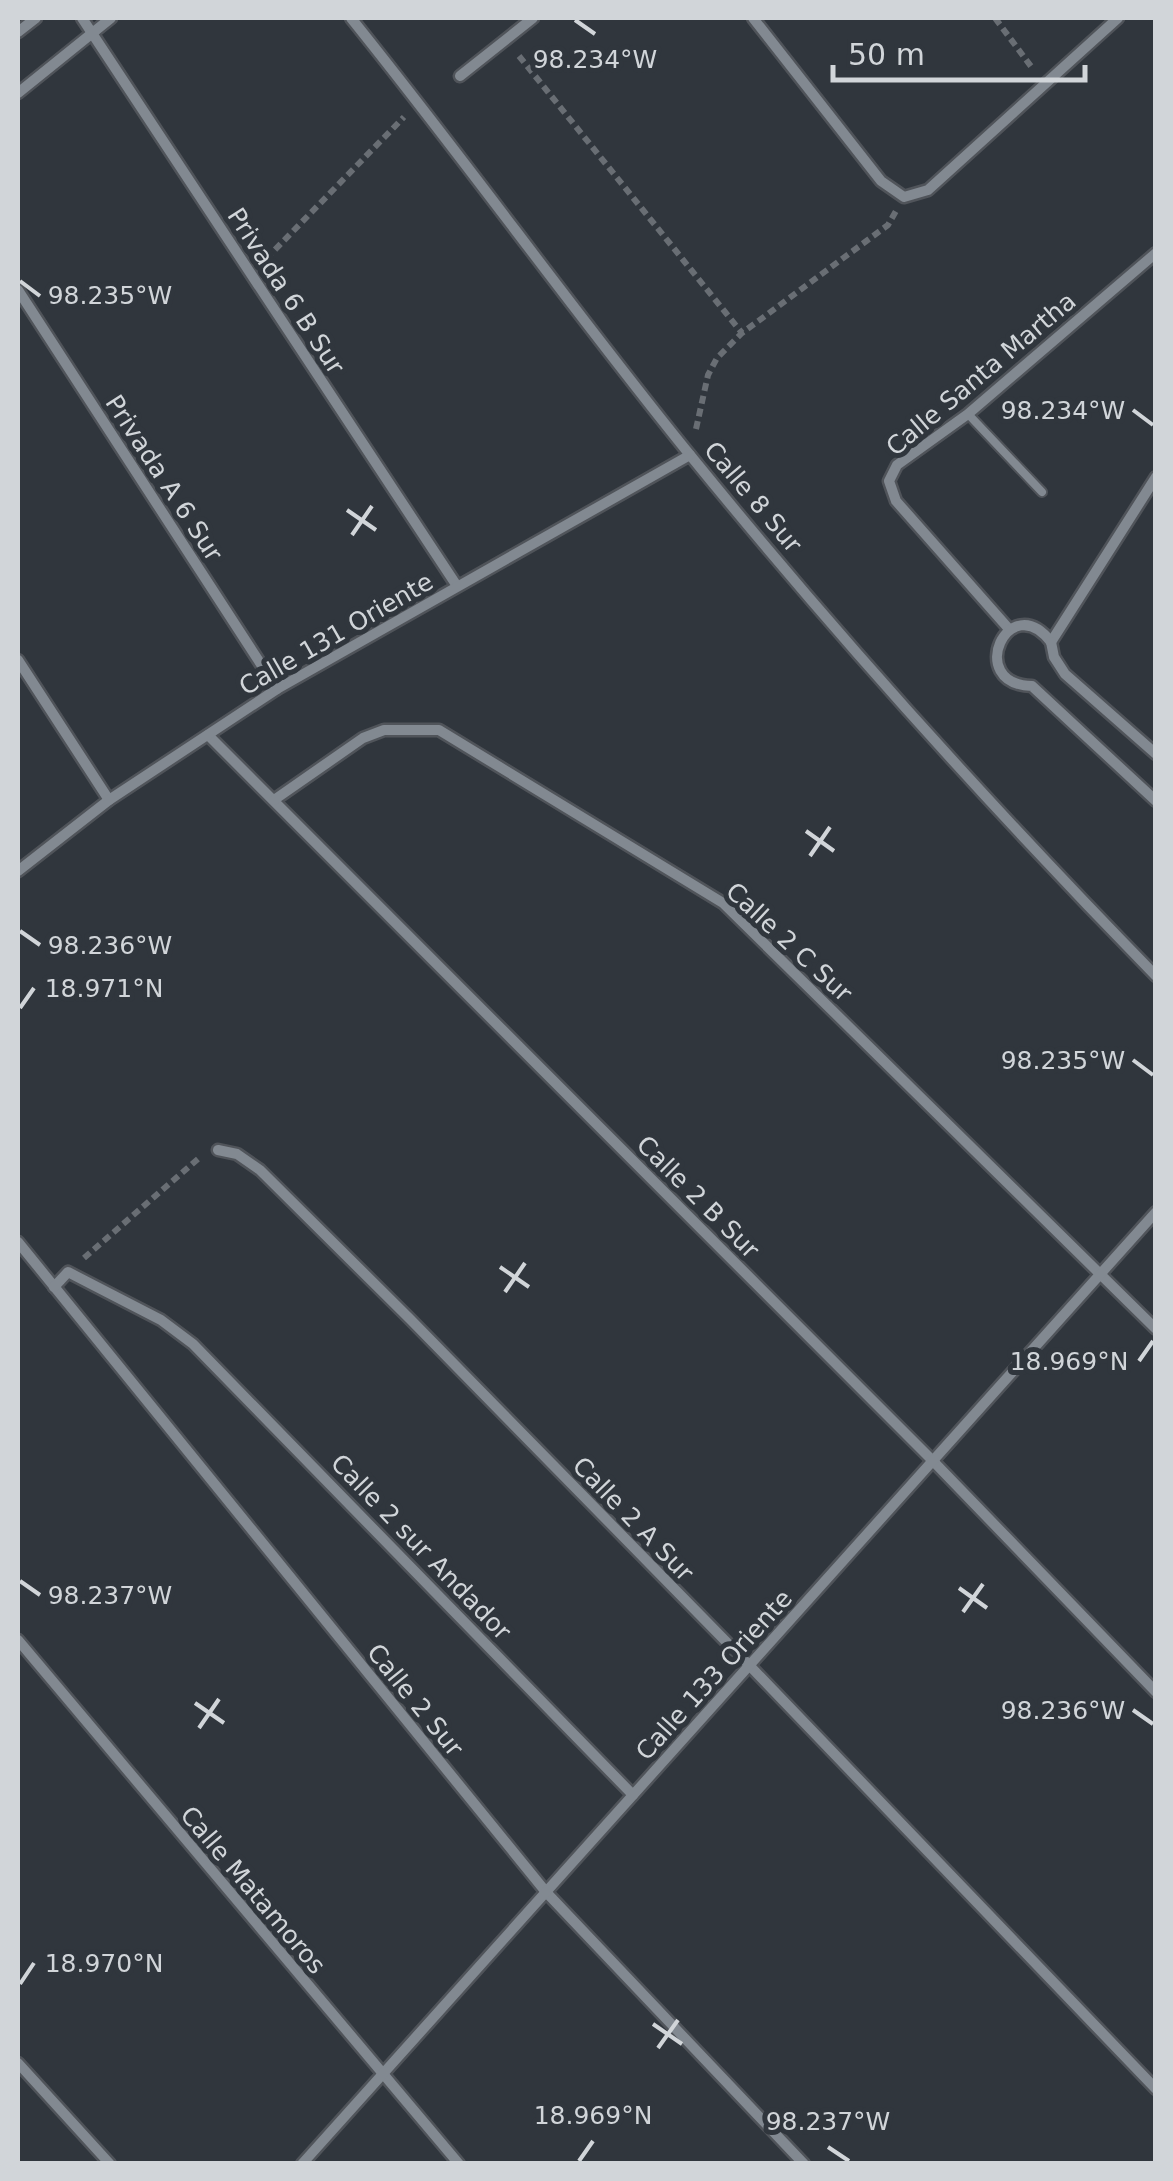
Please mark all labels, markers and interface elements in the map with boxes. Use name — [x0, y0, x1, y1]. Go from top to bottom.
scale bar — [833, 20, 1086, 82]
text: 50 m — [848, 37, 925, 72]
text: 98.234°W — [533, 45, 657, 74]
street label: Privada 6 B Sur — [222, 203, 351, 380]
text: 98.235°W — [48, 281, 172, 310]
street label: Calle Santa Martha — [880, 286, 1082, 462]
street label: Privada A 6 Sur — [100, 390, 229, 567]
text: 98.234°W — [1001, 396, 1125, 425]
street label: Calle 8 Sur — [698, 436, 808, 559]
street label: Calle 131 Oriente — [234, 567, 438, 701]
street label: Calle 2 C Sur — [720, 876, 858, 1008]
text: 98.236°W — [48, 931, 172, 960]
text: 18.971°N — [45, 974, 163, 1003]
text: 98.235°W — [1001, 1046, 1125, 1075]
street label: Calle 2 B Sur — [631, 1130, 766, 1265]
text: 18.969°N — [1010, 1347, 1128, 1376]
street label: Calle 2 sur Andador — [325, 1448, 518, 1646]
street label: Calle 2 A Sur — [567, 1451, 700, 1587]
text: 98.237°W — [48, 1581, 172, 1610]
street label: Calle 133 Oriente — [630, 1584, 798, 1766]
street label: Calle 2 Sur — [361, 1638, 469, 1762]
text: 98.236°W — [1001, 1696, 1125, 1725]
street label: Calle Matamoros — [174, 1800, 332, 1980]
text: 18.970°N — [45, 1949, 163, 1978]
text: 18.969°N — [534, 2101, 652, 2130]
text: 98.237°W — [766, 2107, 890, 2136]

